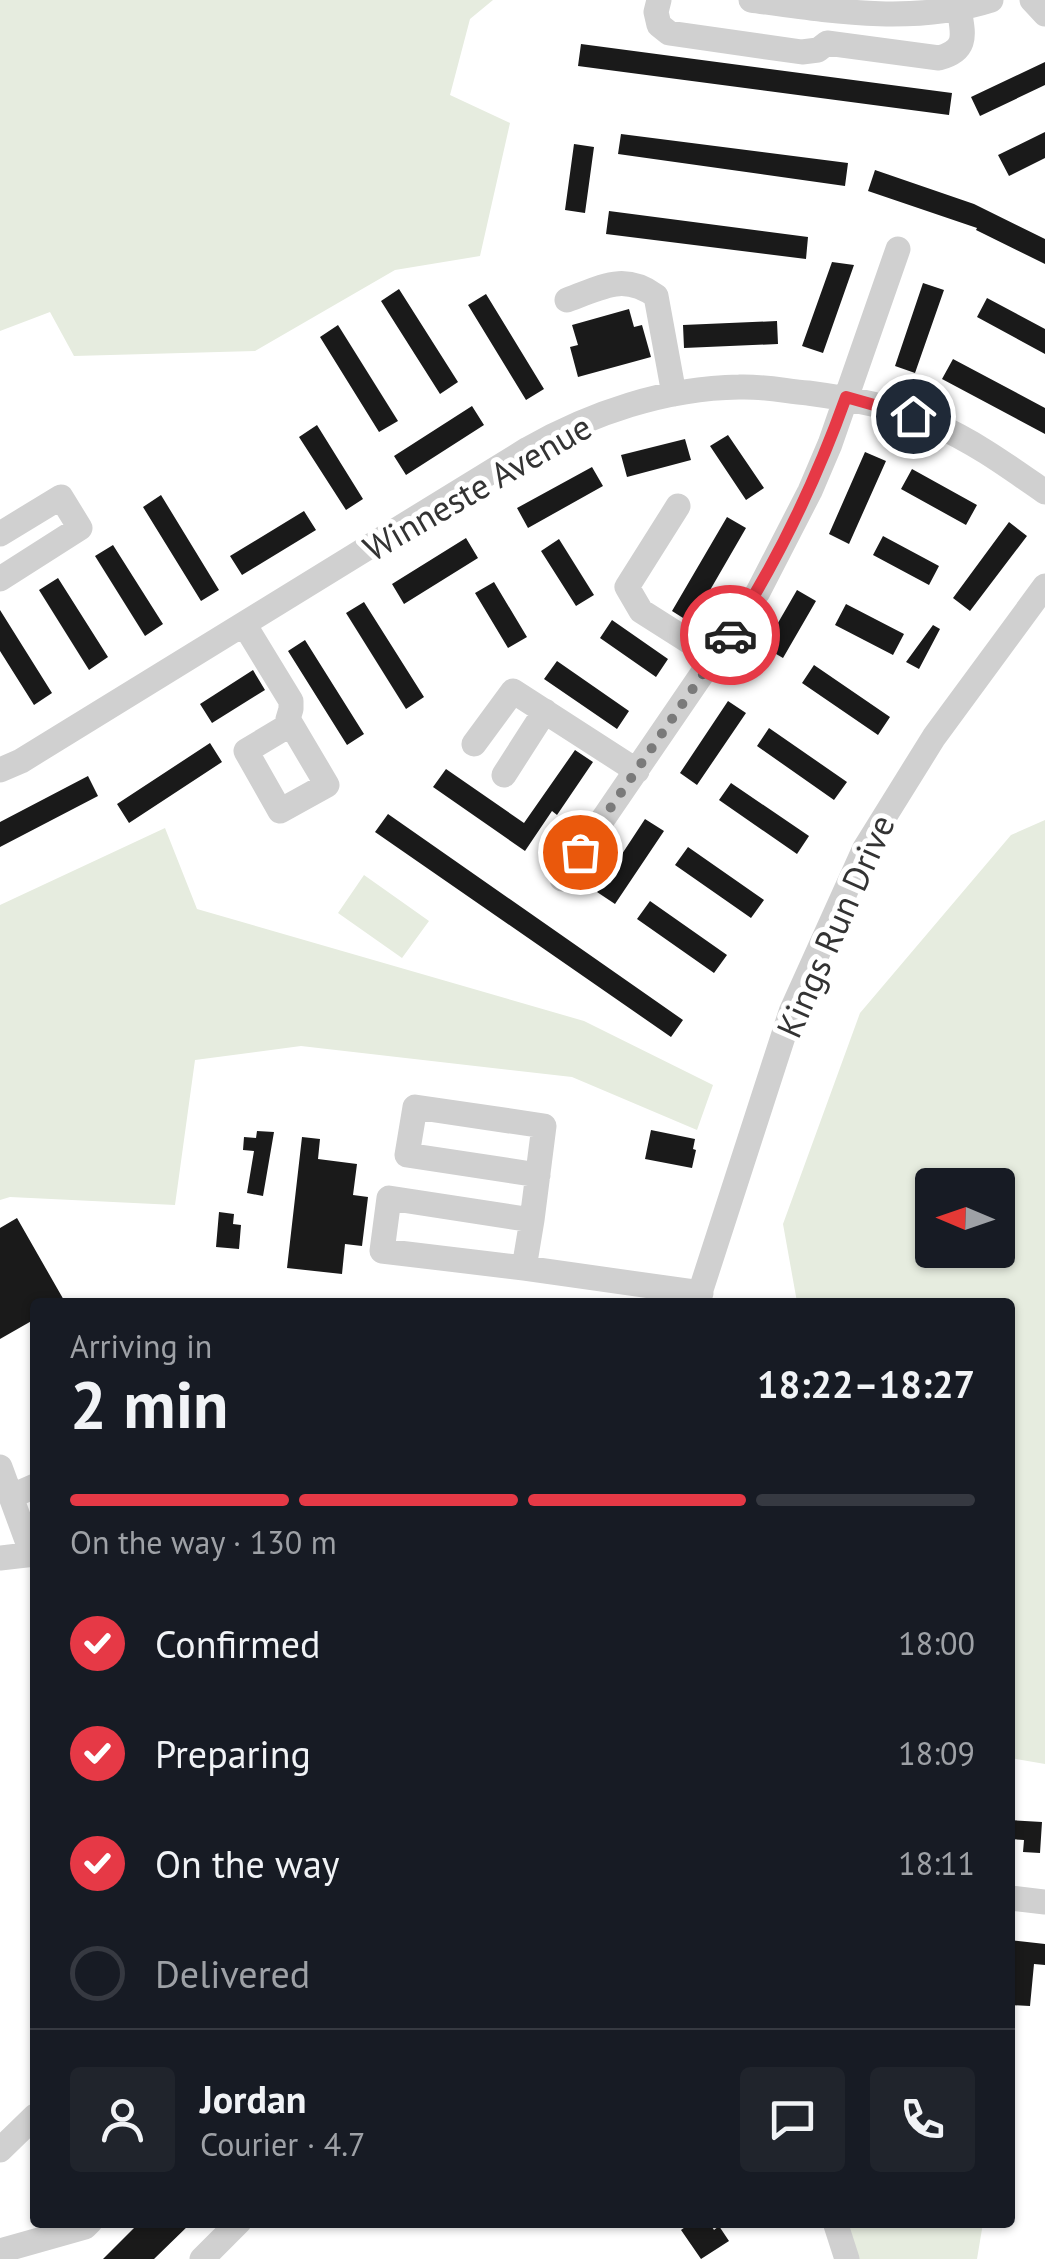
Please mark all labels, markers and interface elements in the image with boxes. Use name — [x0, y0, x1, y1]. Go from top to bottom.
pin — [871, 374, 956, 459]
icon: home — [886, 389, 941, 444]
street label: Winneste Avenue — [355, 403, 599, 571]
courier — [680, 585, 780, 685]
icon: car — [703, 608, 758, 663]
street label: Kings Run Drive — [765, 807, 905, 1045]
pin — [538, 810, 623, 895]
icon: bag — [553, 825, 608, 880]
north arrow — [915, 1168, 1015, 1268]
map controls — [915, 1168, 1015, 1268]
text: Arriving in — [70, 1325, 212, 1367]
text: 18:22–18:27 — [757, 1359, 975, 1408]
text: 2 min — [70, 1362, 229, 1446]
text: On the way · 130 m — [70, 1521, 337, 1563]
icon: check — [70, 1616, 125, 1671]
text: Confirmed — [155, 1619, 321, 1668]
text: 18:00 — [898, 1622, 975, 1664]
icon: check — [70, 1726, 125, 1781]
text: Preparing — [155, 1729, 311, 1778]
text: 18:09 — [898, 1732, 975, 1774]
icon: check — [70, 1836, 125, 1891]
text: On the way — [155, 1839, 340, 1888]
text: 18:11 — [898, 1842, 975, 1884]
text: Delivered — [155, 1949, 310, 1998]
button: person — [70, 2067, 175, 2172]
button: chat — [740, 2067, 845, 2172]
button: phone — [870, 2067, 975, 2172]
text: Jordan — [200, 2074, 306, 2123]
text: Courier · 4.7 — [200, 2123, 366, 2165]

